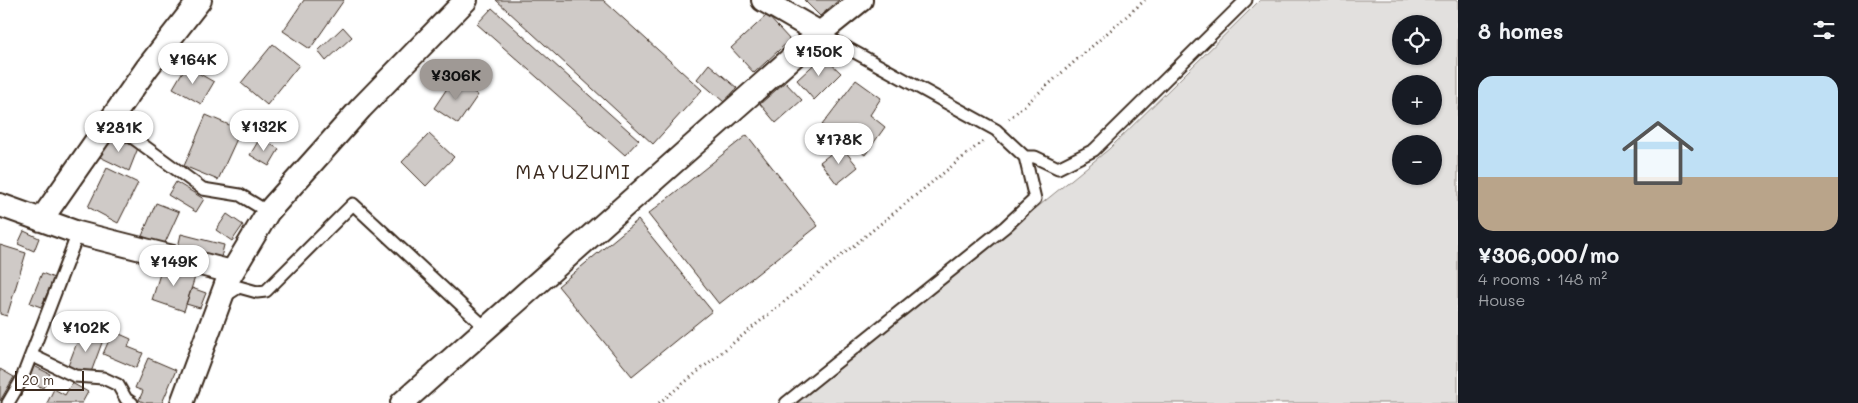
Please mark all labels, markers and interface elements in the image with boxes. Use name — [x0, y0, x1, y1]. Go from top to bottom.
map controls — [1392, 15, 1442, 185]
button: locate — [1392, 15, 1442, 65]
icon: filters — [1810, 16, 1838, 44]
text: 8 homes — [1478, 17, 1563, 44]
pin: ¥150K — [784, 34, 854, 77]
text: ¥150K — [795, 40, 843, 61]
pin: ¥164K — [158, 42, 228, 85]
text: ¥164K — [169, 48, 217, 69]
pin: ¥306K — [421, 58, 491, 101]
text: ¥306K — [431, 64, 481, 85]
button: + — [1392, 75, 1442, 125]
icon: home — [1613, 108, 1703, 198]
pin: ¥281K — [84, 110, 154, 153]
pin: ¥132K — [229, 110, 299, 152]
text: ¥132K — [241, 115, 287, 136]
text: ¥281K — [96, 116, 142, 137]
pin: ¥178K — [804, 122, 874, 165]
text: ¥178K — [816, 128, 862, 149]
button: − — [1392, 135, 1442, 185]
district label: MAYUZUMI — [515, 158, 631, 184]
text: ¥306,000/mo — [1478, 241, 1619, 268]
pin: ¥149K — [139, 244, 209, 287]
text: ¥149K — [150, 250, 198, 271]
text: 4 rooms · 148 m² — [1478, 268, 1607, 289]
text: House — [1478, 289, 1525, 310]
pin: ¥102K — [51, 310, 121, 353]
text: ¥102K — [62, 316, 110, 337]
scale bar — [15, 368, 84, 391]
text: 20 m — [22, 370, 54, 389]

